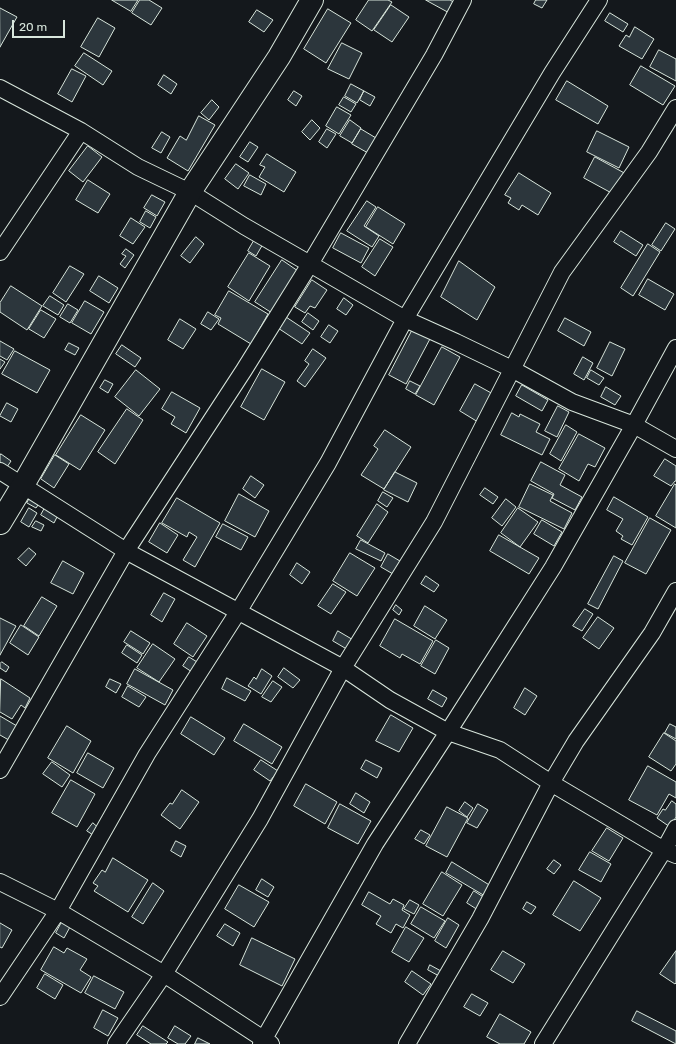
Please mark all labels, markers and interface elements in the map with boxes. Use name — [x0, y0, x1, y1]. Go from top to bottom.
scale bar — [14, 12, 67, 38]
text: 20 m — [19, 20, 47, 34]

